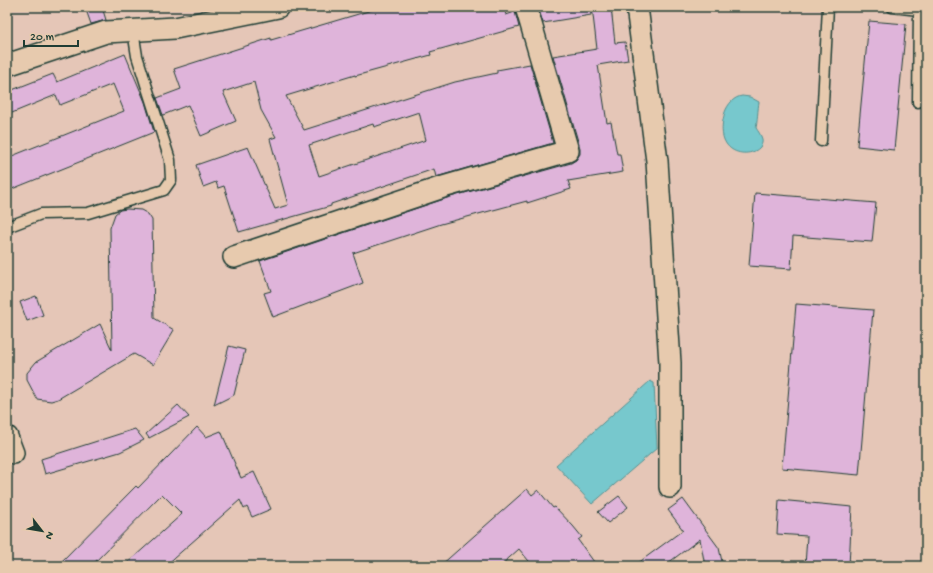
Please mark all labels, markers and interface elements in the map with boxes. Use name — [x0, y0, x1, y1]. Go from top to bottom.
scale bar — [24, 22, 78, 48]
text: 20 m — [30, 31, 55, 45]
north arrow — [22, 511, 62, 551]
text: N — [42, 529, 56, 541]

